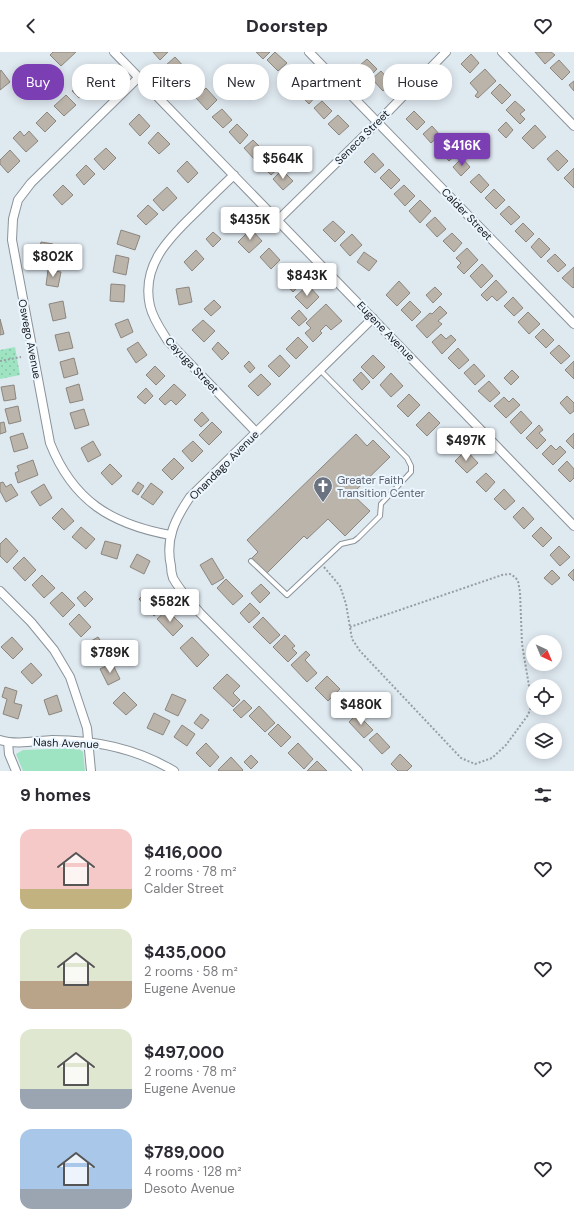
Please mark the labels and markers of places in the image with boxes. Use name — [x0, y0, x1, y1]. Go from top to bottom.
pin: $416K — [434, 133, 490, 167]
pin: $564K — [255, 146, 311, 180]
pin: $435K — [222, 207, 278, 241]
pin: $802K — [25, 244, 81, 278]
pin: $843K — [279, 263, 335, 297]
pin: $497K — [438, 428, 494, 462]
place label: Greater Faith Transition Center — [337, 473, 425, 500]
church icon: Greater Faith Transition Center — [312, 475, 334, 503]
pin: $582K — [142, 589, 198, 623]
pin: $789K — [82, 640, 138, 674]
pin: $480K — [333, 692, 389, 726]

